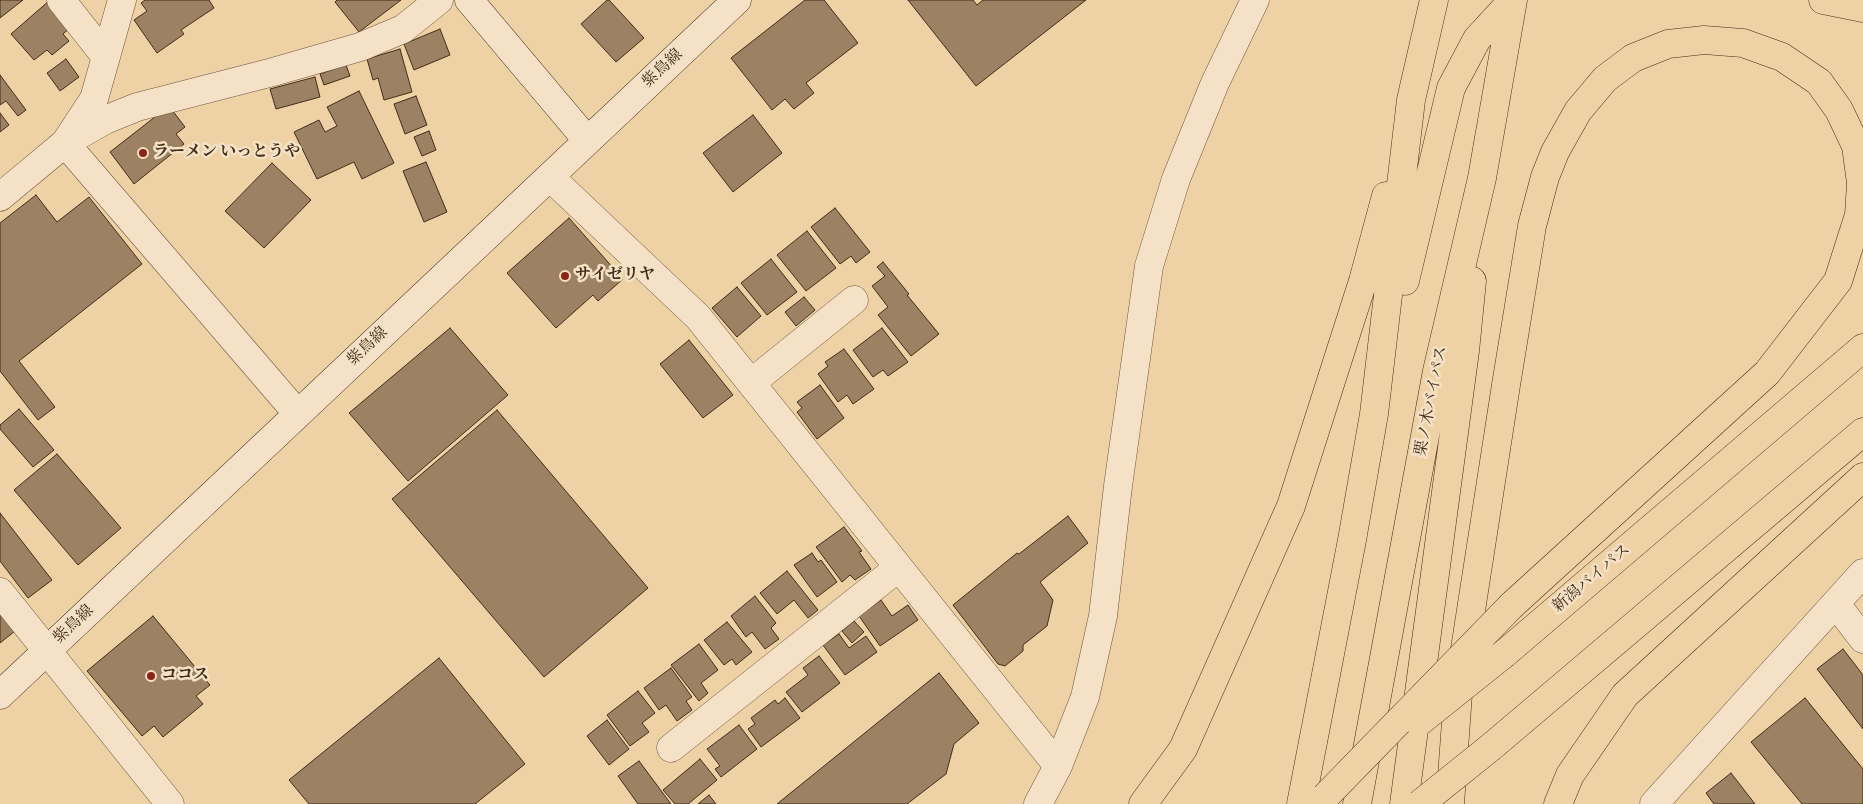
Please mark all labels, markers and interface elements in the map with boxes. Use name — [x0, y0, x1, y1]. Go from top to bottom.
street label: 紫鳥線 — [639, 46, 687, 92]
place label: ラーメン いっとうや — [153, 143, 300, 163]
marker: ラーメン いっとうや — [137, 147, 149, 159]
place label: サイゼリヤ — [575, 266, 655, 286]
marker: サイゼリヤ — [559, 270, 571, 282]
street label: 紫鳥線 — [344, 324, 392, 370]
street label: 栗ノ木バイパス — [1412, 344, 1452, 458]
street label: 新潟バイパス — [1549, 541, 1635, 617]
street label: 紫鳥線 — [50, 602, 98, 648]
place label: ココス — [161, 666, 209, 686]
marker: ココス — [145, 670, 157, 682]

